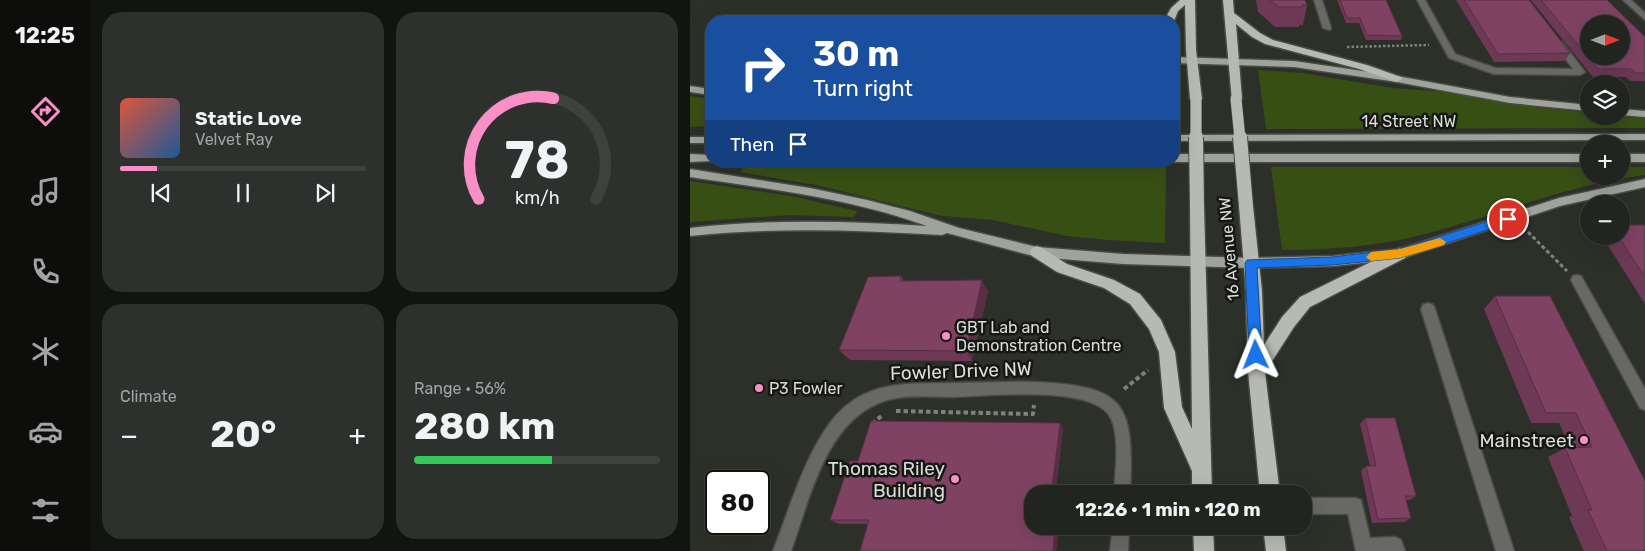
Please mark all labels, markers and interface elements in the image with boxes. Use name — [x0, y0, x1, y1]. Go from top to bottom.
north arrow — [1580, 15, 1630, 65]
map controls — [1580, 15, 1630, 245]
text: 12:25 — [15, 22, 75, 49]
text: 30 m — [813, 33, 899, 75]
icon: right — [730, 35, 795, 100]
text: Turn right — [813, 75, 913, 102]
button: layers — [1580, 75, 1630, 125]
icon: directions — [28, 94, 63, 129]
text: Static Love — [195, 107, 302, 130]
street label: 14 Street NW — [1362, 112, 1457, 131]
text: 78 — [504, 129, 570, 191]
text: Velvet Ray — [195, 130, 273, 149]
icon: arrive — [784, 130, 812, 158]
text: Then — [730, 133, 774, 156]
button: + — [1580, 135, 1630, 185]
icon: music — [28, 174, 63, 209]
icon: previous — [147, 179, 175, 207]
icon: pause — [229, 179, 257, 207]
icon: next — [311, 179, 339, 207]
text: km/h — [515, 187, 559, 208]
button: − — [1580, 195, 1630, 245]
street label: 16 Avenue NW — [1215, 196, 1243, 302]
pin — [1487, 198, 1529, 240]
icon: arrive — [1494, 205, 1522, 233]
icon: phone — [28, 254, 63, 289]
place label: GBT Lab and Demonstration Centre — [956, 318, 1122, 355]
position arrow — [1229, 328, 1281, 380]
marker: GBT Lab and Demonstration Centre — [940, 330, 952, 342]
icon: climate — [28, 334, 63, 369]
street label: Fowler Drive NW — [890, 357, 1032, 385]
text: Range · 56% — [414, 379, 506, 398]
place label: P3 Fowler — [769, 379, 843, 398]
marker: P3 Fowler — [753, 382, 765, 394]
text: Climate — [120, 387, 177, 406]
text: 280 km — [414, 403, 555, 449]
text: 20° — [210, 411, 276, 457]
icon: car — [28, 414, 63, 449]
text: − — [120, 419, 138, 452]
text: + — [349, 419, 366, 452]
place label: Mainstreet — [1480, 429, 1575, 452]
marker: Mainstreet — [1578, 434, 1590, 446]
place label: Thomas Riley Building — [828, 457, 945, 502]
speed limit sign: 80 — [705, 470, 770, 535]
marker: Thomas Riley Building — [949, 473, 961, 485]
icon: filters — [28, 493, 63, 528]
text: 12:26 · 1 min · 120 m — [1075, 498, 1261, 521]

